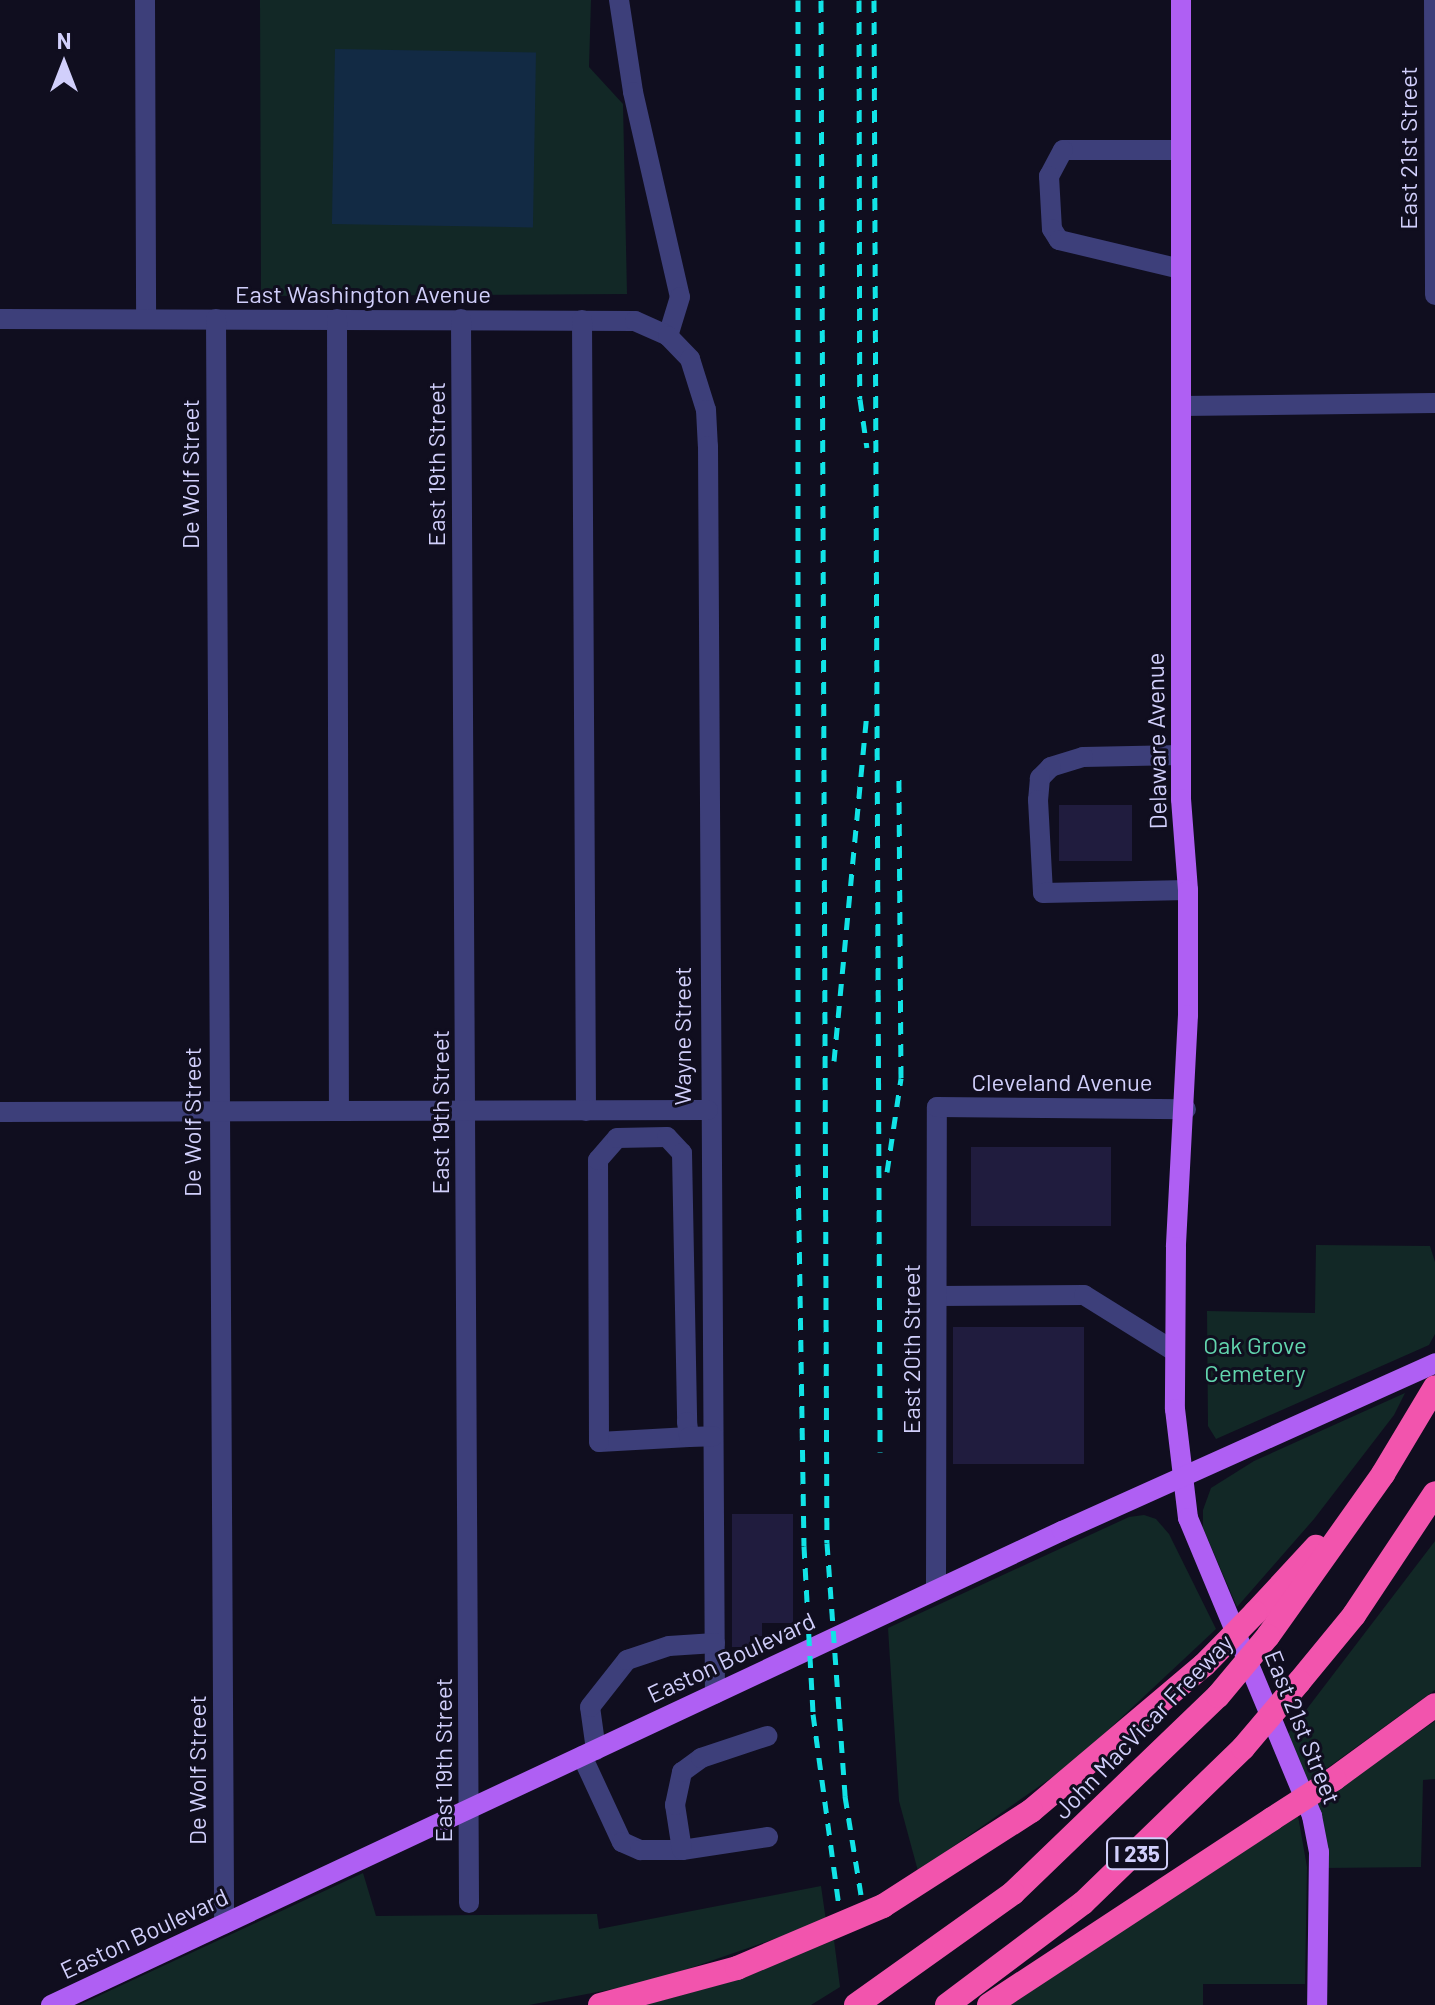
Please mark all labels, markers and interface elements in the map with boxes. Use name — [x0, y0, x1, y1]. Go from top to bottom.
north arrow — [24, 24, 104, 104]
text: N — [57, 27, 71, 53]
street label: East 21st Street — [1394, 66, 1422, 230]
street label: East Washington Avenue — [235, 280, 491, 308]
street label: East 19th Street — [422, 382, 450, 546]
street label: De Wolf Street — [176, 399, 204, 549]
street label: Delaware Avenue — [1140, 652, 1172, 830]
street label: Wayne Street — [668, 967, 696, 1105]
street label: East 19th Street — [426, 1030, 454, 1194]
street label: De Wolf Street — [178, 1047, 206, 1197]
street label: Cleveland Avenue — [971, 1068, 1153, 1096]
street label: East 20th Street — [897, 1264, 925, 1434]
park label: Oak Grove Cemetery — [1203, 1331, 1307, 1387]
street label: Easton Boulevard — [643, 1606, 819, 1708]
street label: John MacVicar Freeway — [1047, 1628, 1239, 1824]
street label: East 21st Street — [1259, 1646, 1347, 1808]
street label: East 19th Street — [429, 1678, 457, 1842]
street label: De Wolf Street — [183, 1695, 211, 1845]
road number: I 235 — [1105, 1836, 1169, 1872]
street label: Easton Boulevard — [56, 1882, 232, 1984]

